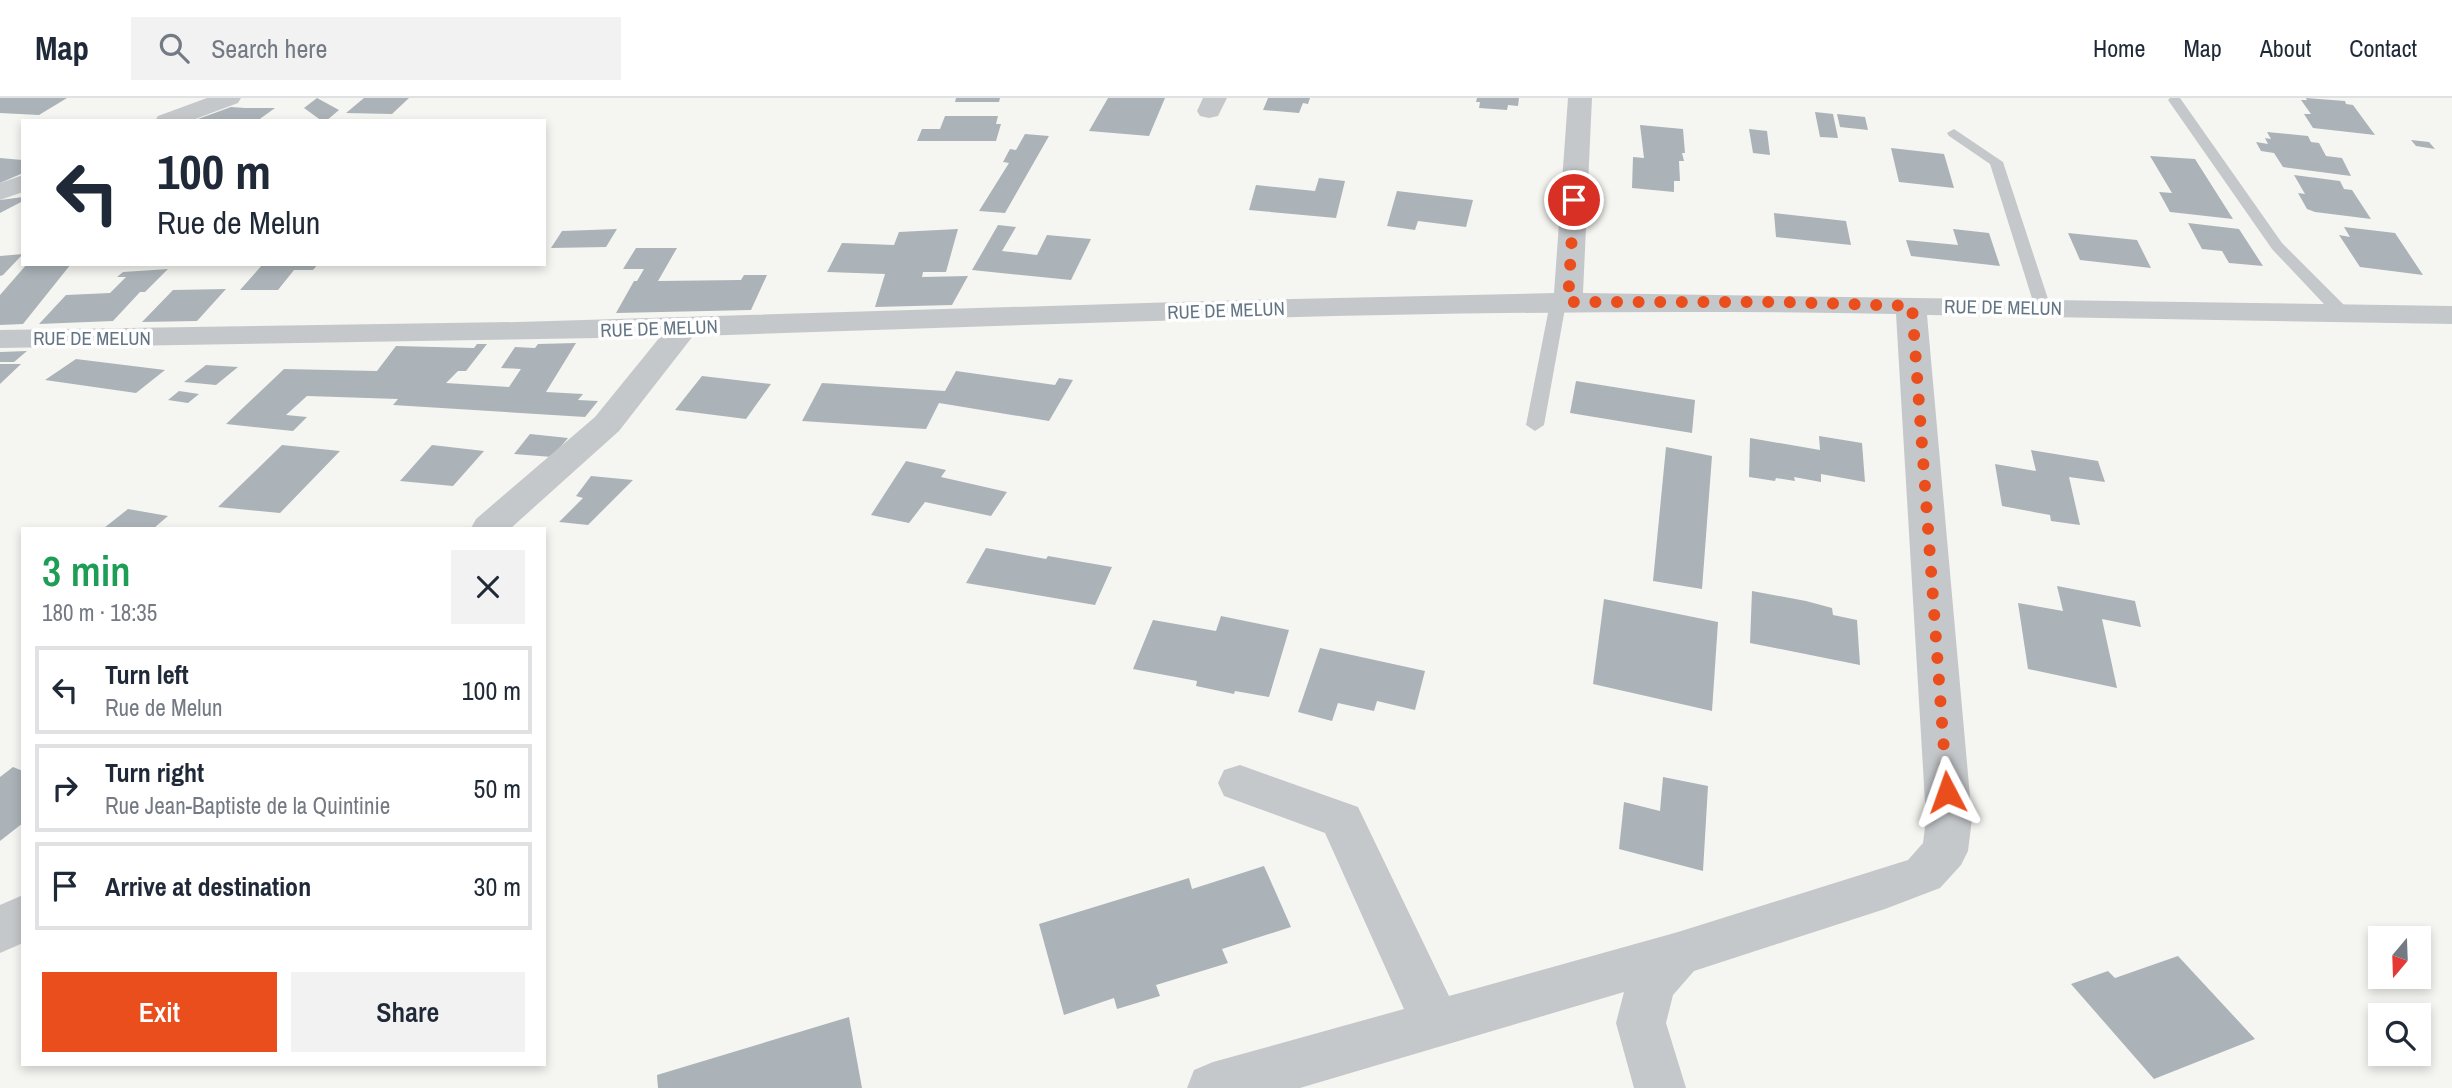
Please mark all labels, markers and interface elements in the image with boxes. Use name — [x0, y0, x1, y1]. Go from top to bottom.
search box — [131, 17, 621, 80]
text: Map — [35, 26, 89, 70]
icon: search — [155, 29, 193, 67]
text: Search here — [211, 31, 327, 66]
text: Home — [2093, 32, 2145, 64]
text: Map — [2183, 32, 2222, 64]
text: About — [2260, 32, 2311, 64]
text: Contact — [2349, 32, 2417, 64]
text: 100 m — [157, 138, 271, 204]
icon: left — [42, 147, 133, 238]
pin — [1544, 170, 1604, 230]
icon: arrive — [1555, 181, 1593, 219]
text: Rue de Melun — [157, 201, 320, 244]
street label: RUE DE MELUN — [1944, 293, 2062, 321]
street label: RUE DE MELUN — [1167, 295, 1285, 325]
street label: RUE DE MELUN — [600, 313, 718, 343]
street label: RUE DE MELUN — [33, 325, 151, 351]
text: 3 min — [42, 543, 131, 599]
button: close — [451, 550, 525, 624]
text: 180 m · 18:35 — [42, 597, 157, 628]
text: Turn left — [105, 657, 189, 692]
icon: left — [46, 671, 84, 709]
text: 100 m — [462, 673, 521, 708]
text: Rue de Melun — [105, 692, 222, 723]
text: Turn right — [105, 755, 204, 790]
position arrow — [1910, 755, 1984, 829]
icon: right — [46, 769, 84, 807]
text: 50 m — [474, 771, 521, 806]
text: Rue Jean-Baptiste de la Quintinie — [105, 790, 390, 821]
icon: arrive — [46, 867, 84, 905]
text: Arrive at destination — [105, 869, 311, 904]
text: 30 m — [474, 869, 521, 904]
north arrow — [2368, 926, 2431, 989]
map controls — [2368, 926, 2431, 1066]
button: Exit — [42, 972, 277, 1052]
button: Share — [291, 972, 525, 1052]
button: search — [2368, 1003, 2431, 1066]

